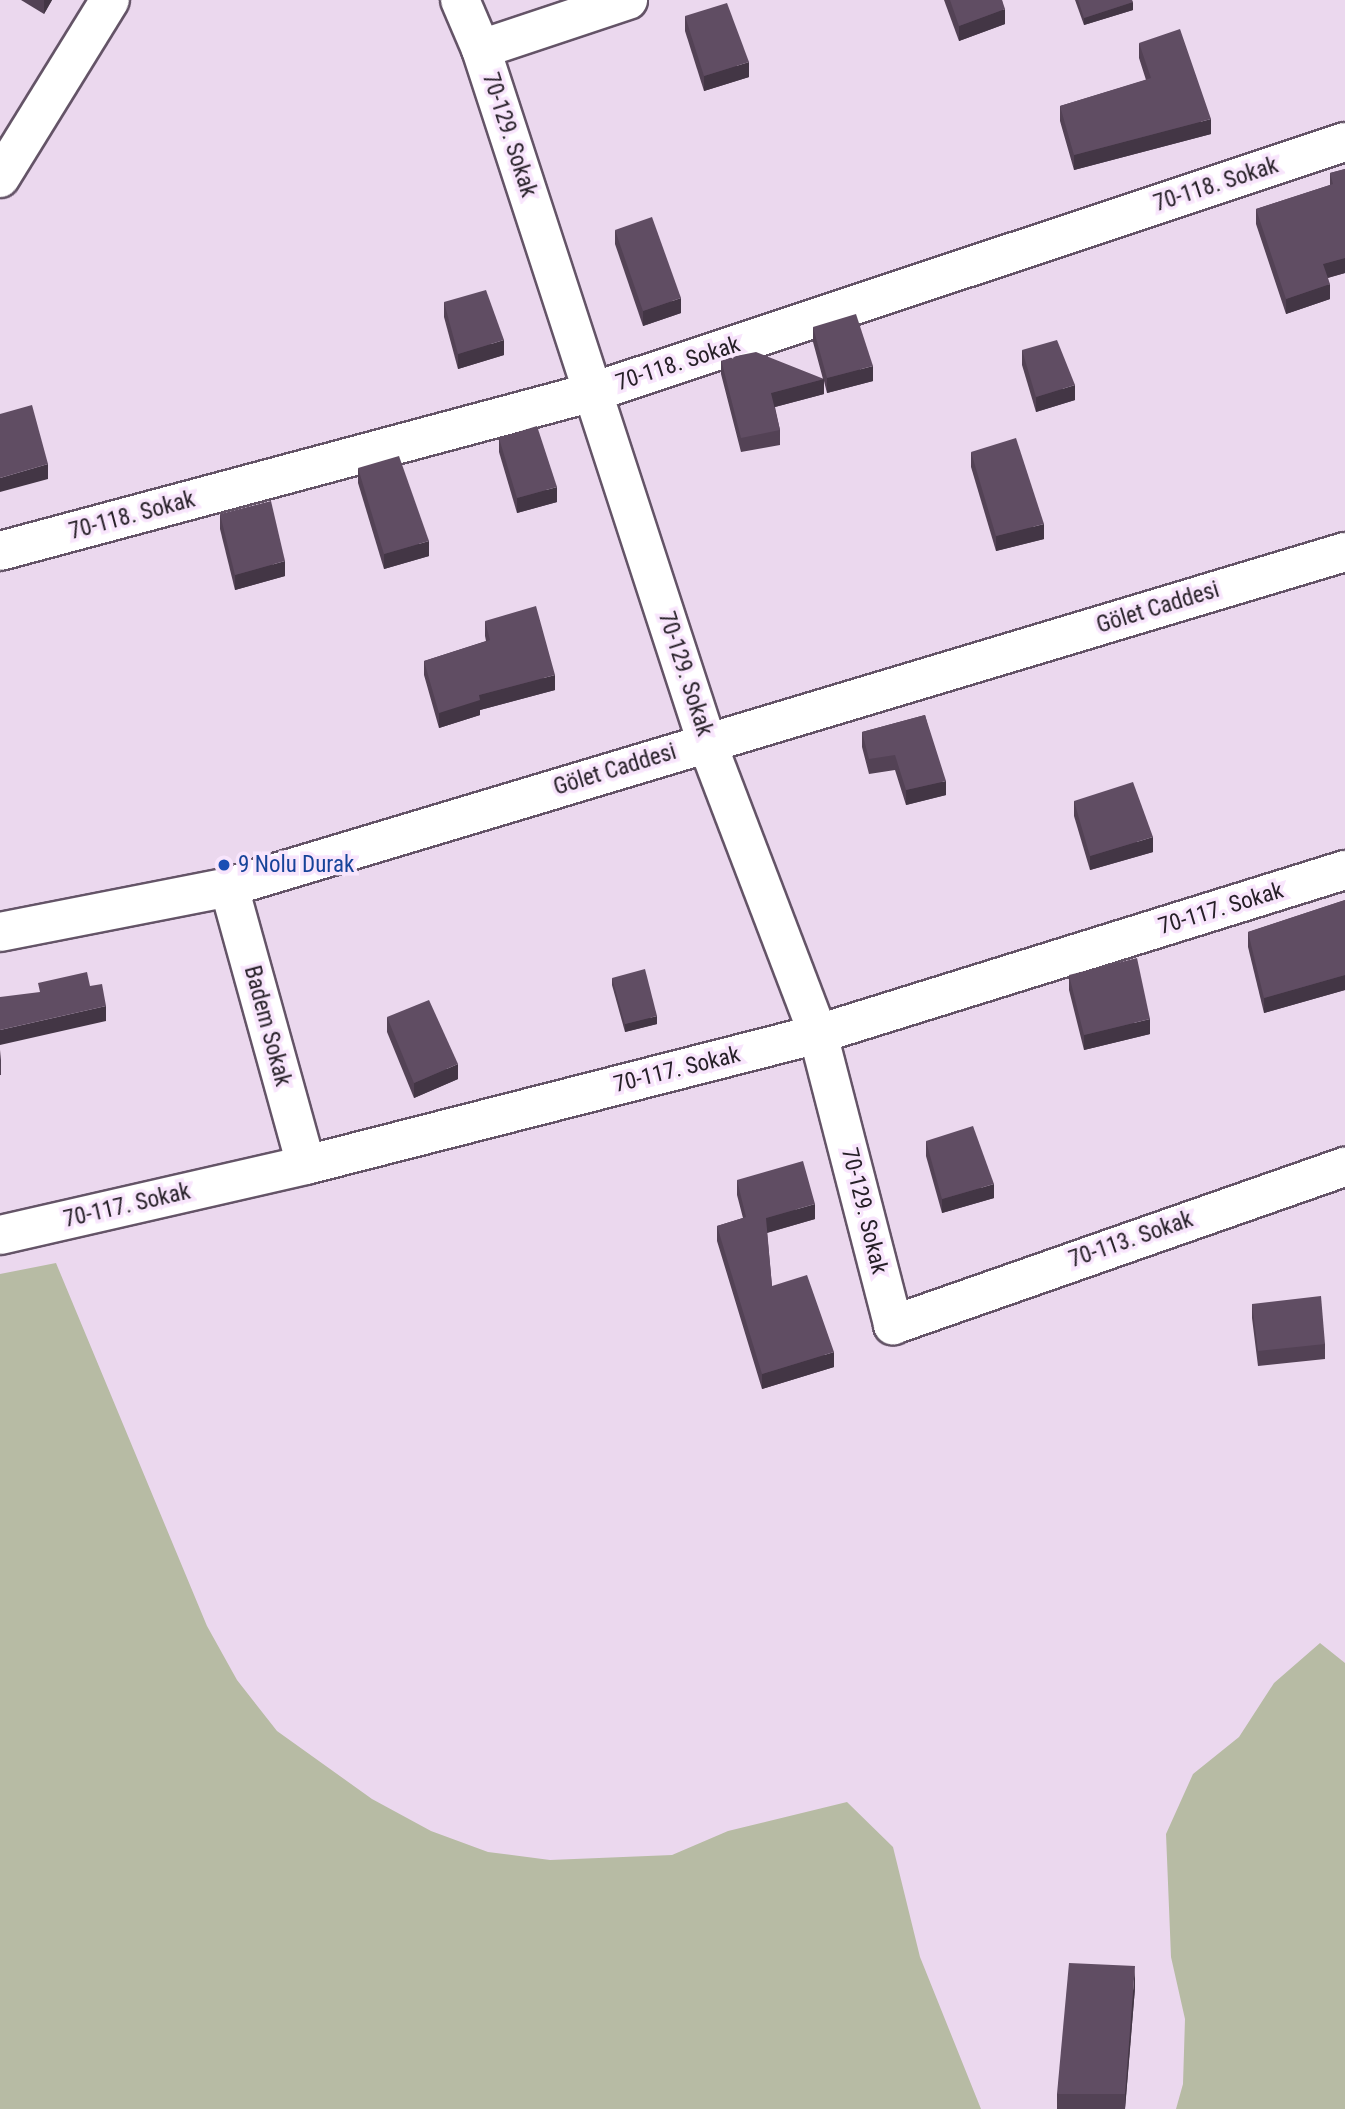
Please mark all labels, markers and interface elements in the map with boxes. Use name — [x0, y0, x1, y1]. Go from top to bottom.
street label: 70-129. Sokak — [476, 69, 542, 201]
street label: 70-118. Sokak — [1150, 152, 1282, 218]
street label: 70-118. Sokak — [612, 331, 744, 397]
street label: 70-118. Sokak — [66, 486, 198, 546]
street label: Gölet Caddesi — [1093, 576, 1223, 640]
street label: 70-129. Sokak — [652, 608, 718, 740]
street label: Gölet Caddesi — [550, 738, 680, 802]
place label: 9 Nolu Durak — [238, 851, 354, 879]
marker: 9 Nolu Durak — [216, 857, 232, 873]
street label: 70-117. Sokak — [1155, 877, 1287, 941]
street label: Badem Sokak — [238, 963, 296, 1089]
street label: 70-117. Sokak — [611, 1041, 743, 1099]
street label: 70-129. Sokak — [835, 1145, 893, 1277]
street label: 70-117. Sokak — [61, 1178, 193, 1234]
street label: 70-113. Sokak — [1066, 1206, 1196, 1274]

